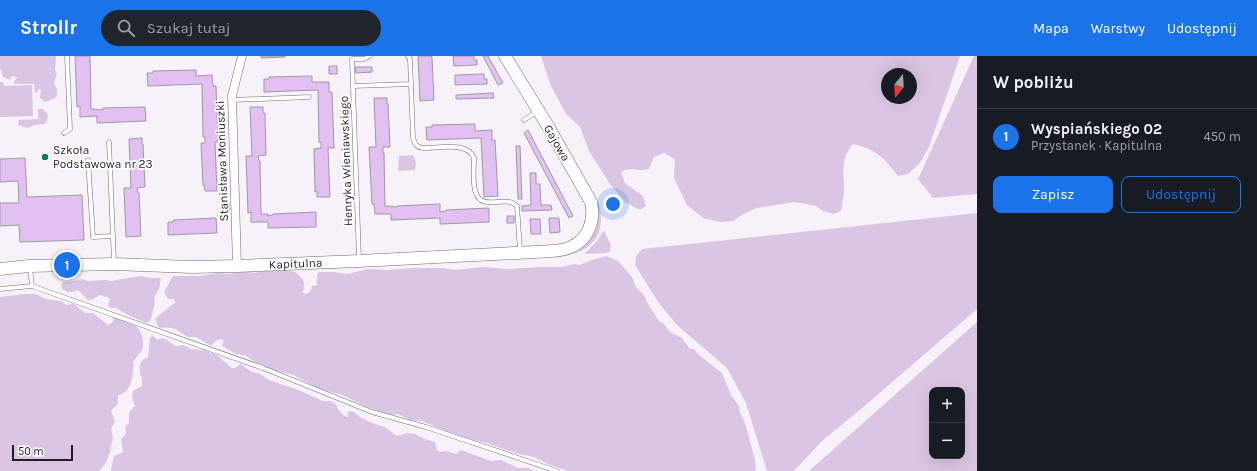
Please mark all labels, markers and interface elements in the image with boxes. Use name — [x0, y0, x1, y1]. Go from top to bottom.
search box — [101, 10, 381, 46]
text: Strollr — [20, 17, 77, 39]
icon: search — [115, 17, 137, 39]
text: Szukaj tutaj — [147, 19, 230, 37]
text: Mapa — [1033, 20, 1069, 37]
text: Warstwy — [1091, 20, 1145, 37]
text: Udostępnij — [1167, 20, 1237, 37]
north arrow — [881, 68, 917, 104]
text: W pobliżu — [993, 72, 1074, 92]
street label: Henryka Wieniawskiego — [337, 96, 355, 226]
street label: Stanisława Moniuszki — [213, 100, 231, 222]
text: Wyspiańskiego 02 — [1031, 120, 1162, 138]
street label: Gajowa — [541, 122, 573, 164]
text: 1 — [1004, 129, 1008, 144]
text: 450 m — [1203, 129, 1241, 144]
text: Przystanek · Kapitulna — [1031, 138, 1162, 153]
place label: Szkoła Podstawowa nr 23 — [53, 143, 153, 171]
marker: Szkoła Podstawowa nr 23 — [40, 152, 50, 162]
button: Zapisz — [993, 176, 1113, 213]
button: Udostępnij — [1121, 176, 1241, 213]
your location — [603, 194, 623, 214]
pin: 1 — [54, 250, 80, 280]
street label: Kapitulna — [269, 256, 323, 272]
map controls — [929, 387, 965, 459]
button: + — [929, 387, 965, 423]
button: − — [929, 423, 965, 459]
scale bar — [12, 443, 73, 462]
text: 50 m — [18, 445, 44, 458]

